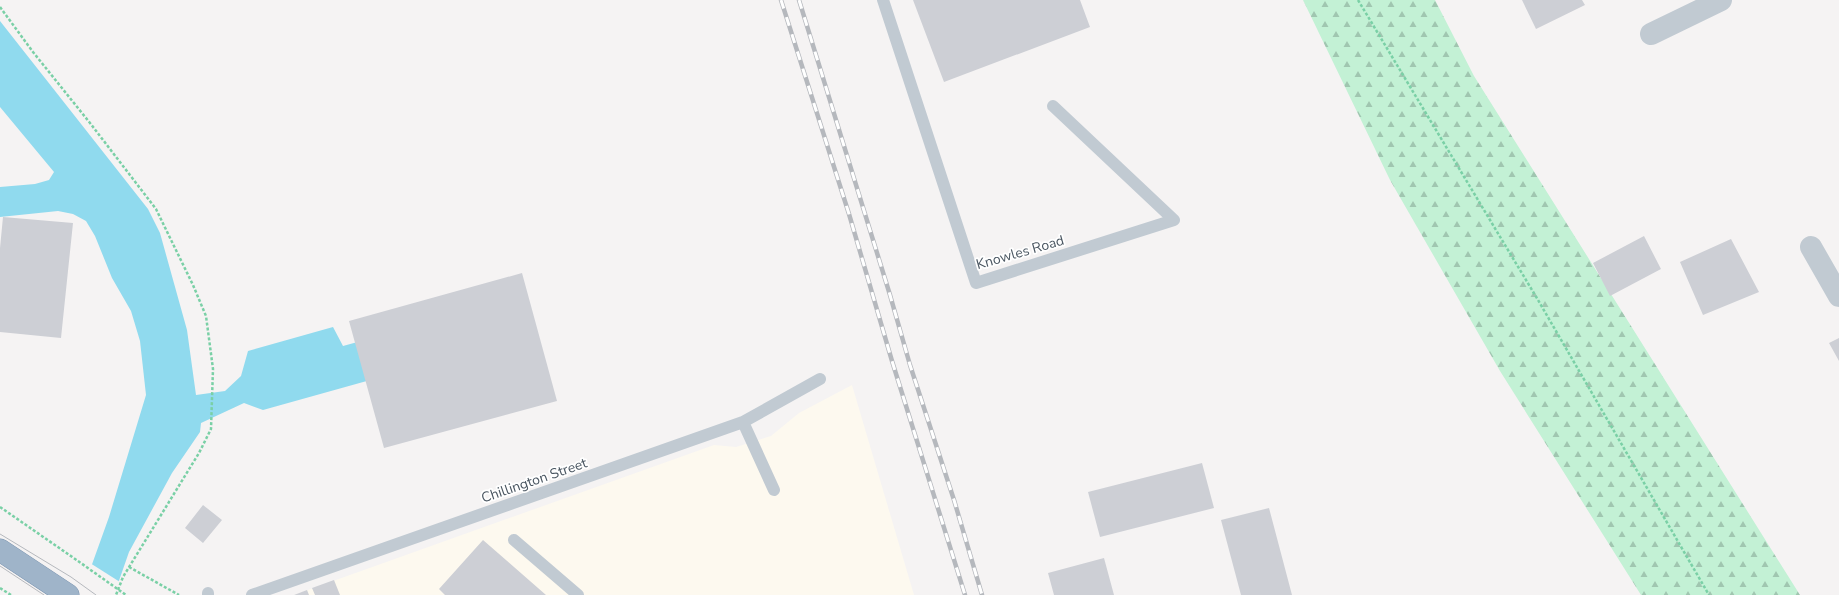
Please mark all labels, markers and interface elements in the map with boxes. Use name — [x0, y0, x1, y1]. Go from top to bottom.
street label: Knowles Road — [974, 231, 1066, 274]
street label: Chillington Street — [479, 453, 590, 507]

